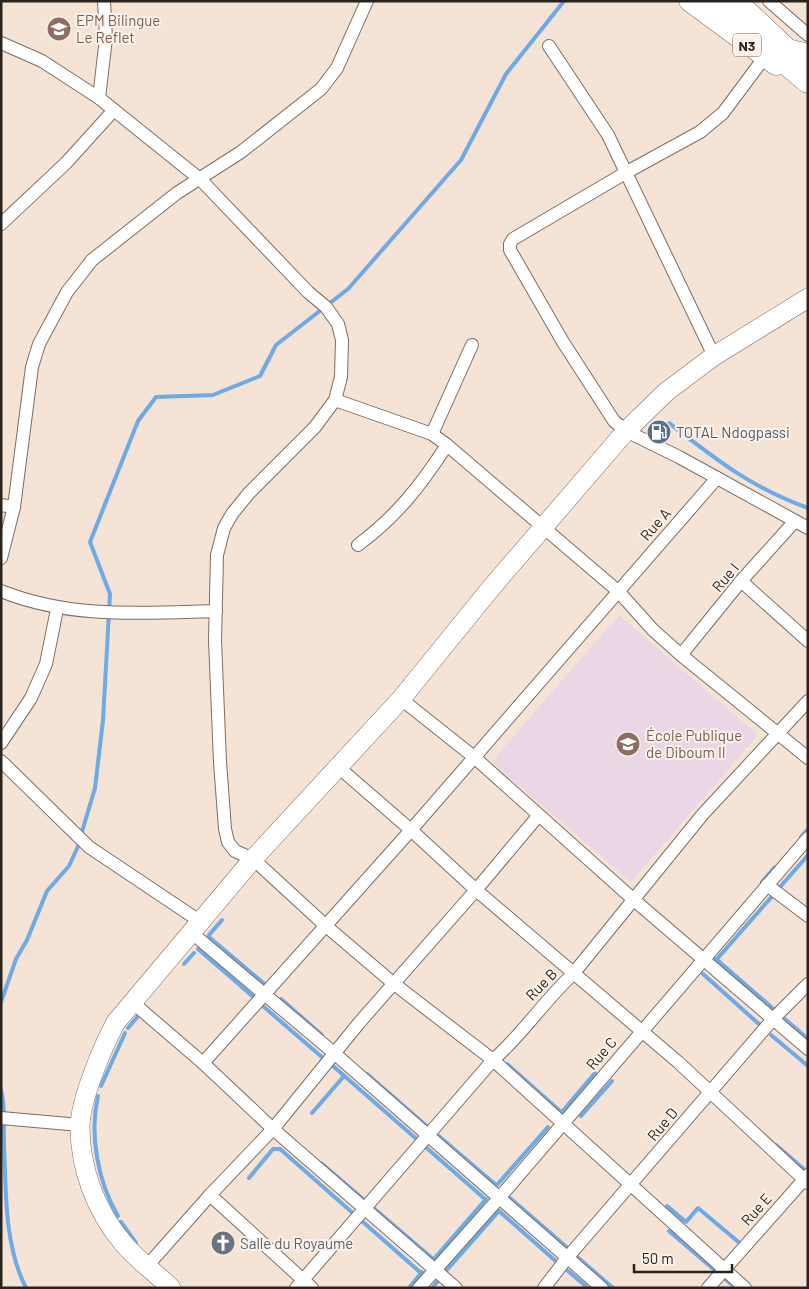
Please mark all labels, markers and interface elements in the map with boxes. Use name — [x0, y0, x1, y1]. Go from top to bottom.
place label: EPM Bilingue Le Reflet — [76, 11, 160, 46]
school or university icon: EPM Bilingue Le Reflet — [46, 16, 72, 42]
road number: N3 — [733, 34, 761, 56]
fuel station icon: TOTAL Ndogpassi — [646, 419, 672, 445]
place label: TOTAL Ndogpassi — [676, 423, 790, 441]
street label: Rue A — [636, 504, 674, 544]
street label: Rue I — [708, 559, 742, 595]
place label: École Publique de Diboum II — [646, 726, 742, 761]
school or university icon: École Publique de Diboum II — [615, 731, 641, 757]
street label: Rue B — [521, 964, 561, 1004]
street label: Rue C — [582, 1033, 620, 1073]
street label: Rue D — [643, 1104, 681, 1144]
street label: Rue E — [737, 1189, 775, 1229]
church icon: Salle du Royaume — [210, 1230, 236, 1256]
place label: Salle du Royaume — [240, 1234, 353, 1252]
scale bar — [634, 1242, 732, 1274]
text: 50 m — [642, 1249, 674, 1267]

